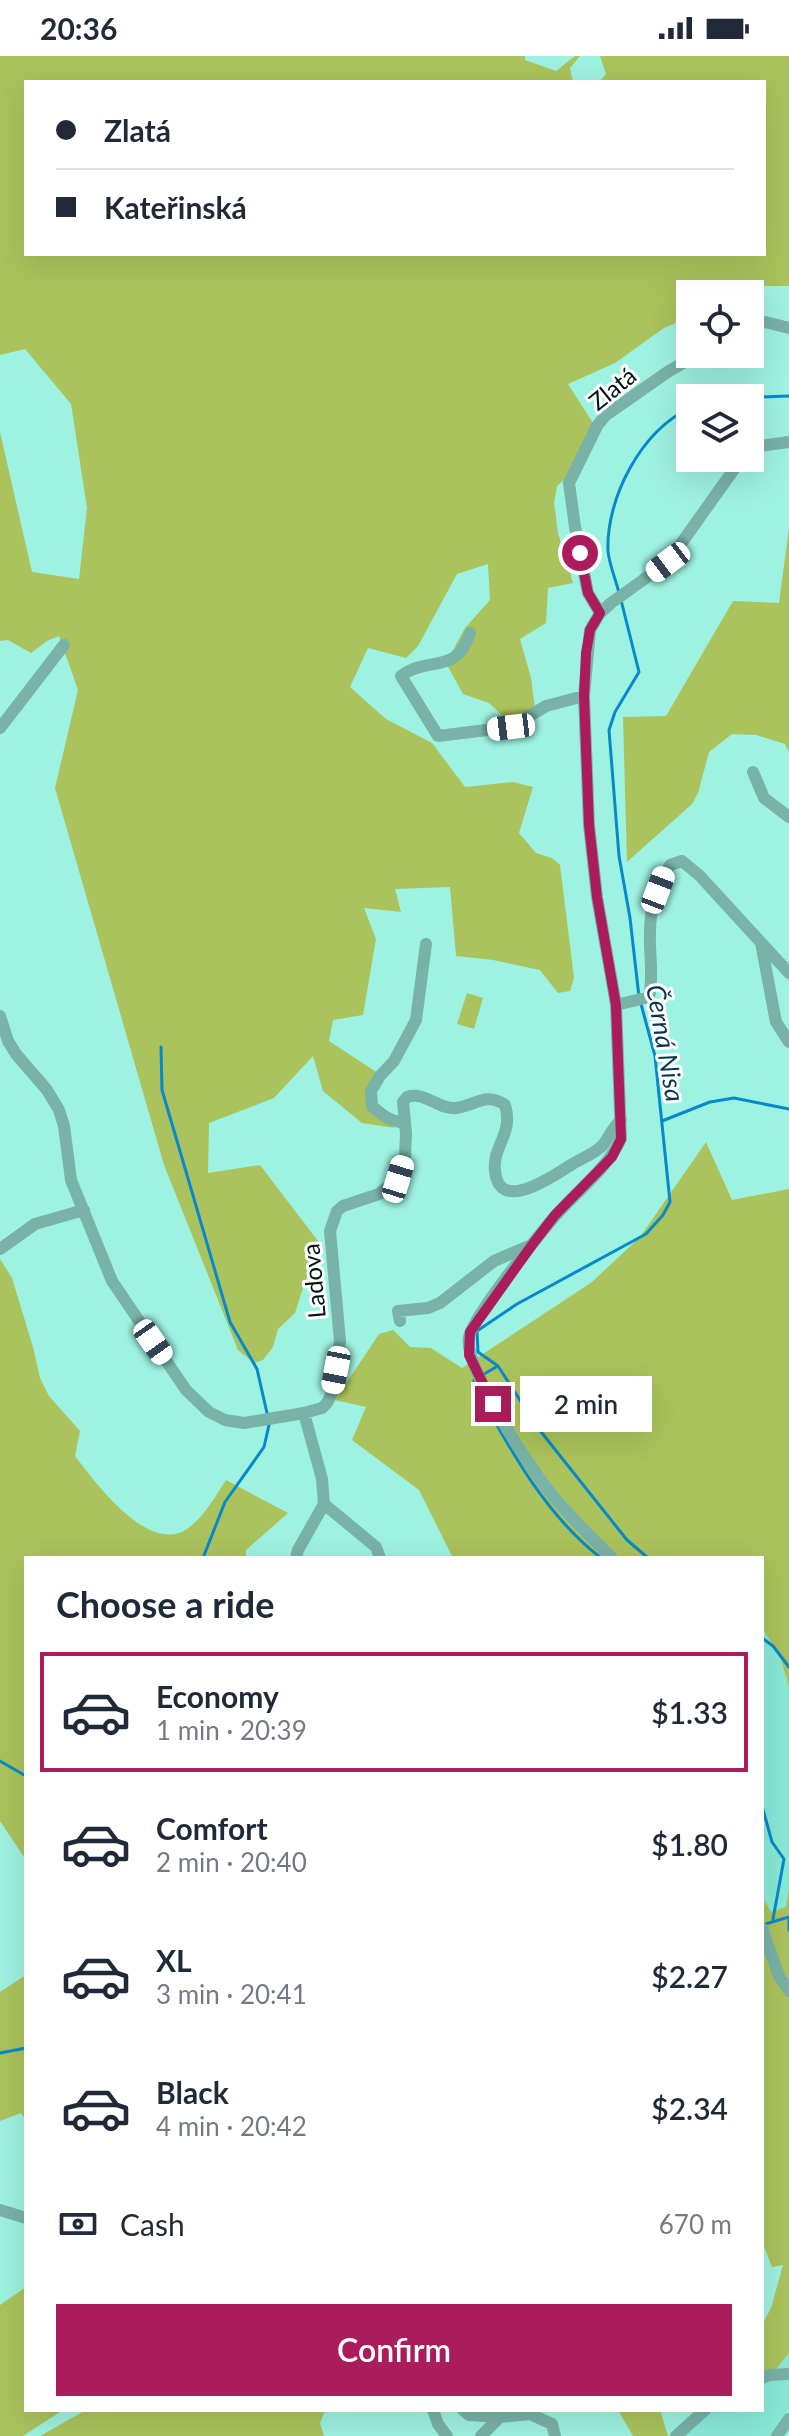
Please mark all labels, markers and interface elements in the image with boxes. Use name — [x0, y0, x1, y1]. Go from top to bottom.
text: 20:36 — [40, 10, 117, 46]
text: Zlatá — [104, 112, 171, 148]
text: Kateřinská — [104, 189, 247, 225]
map controls — [676, 280, 764, 472]
button: locate — [676, 280, 764, 368]
street label: Zlatá — [583, 360, 641, 416]
button: layers — [676, 384, 764, 472]
route start — [562, 535, 598, 571]
car — [642, 538, 694, 586]
car — [486, 712, 536, 742]
car — [638, 863, 678, 917]
water label: Černá Nisa — [640, 982, 692, 1104]
car — [380, 1153, 416, 1205]
street label: Ladova — [295, 1242, 331, 1320]
car — [129, 1315, 177, 1369]
car — [320, 1344, 352, 1396]
callout: 2 min — [521, 1376, 653, 1432]
route end — [475, 1386, 511, 1422]
text: 2 min — [554, 1388, 618, 1420]
text: Choose a ride — [56, 1582, 275, 1626]
icon: car — [60, 1676, 132, 1748]
text: Economy — [156, 1678, 279, 1714]
text: $1.33 — [651, 1694, 728, 1730]
text: 1 min · 20:39 — [156, 1714, 307, 1746]
icon: car — [60, 1808, 132, 1880]
text: Comfort — [156, 1810, 268, 1846]
text: $1.80 — [651, 1826, 728, 1862]
text: 2 min · 20:40 — [156, 1846, 307, 1878]
icon: car — [60, 1940, 132, 2012]
text: XL — [156, 1942, 192, 1978]
text: $2.27 — [651, 1958, 728, 1994]
text: 3 min · 20:41 — [156, 1978, 307, 2010]
icon: car — [60, 2072, 132, 2144]
text: Black — [156, 2074, 229, 2110]
text: $2.34 — [651, 2090, 728, 2126]
text: 4 min · 20:42 — [156, 2110, 307, 2142]
icon: cash — [56, 2202, 100, 2246]
text: Cash — [120, 2206, 185, 2242]
text: 670 m — [659, 2208, 732, 2240]
button: Confirm — [56, 2304, 732, 2396]

